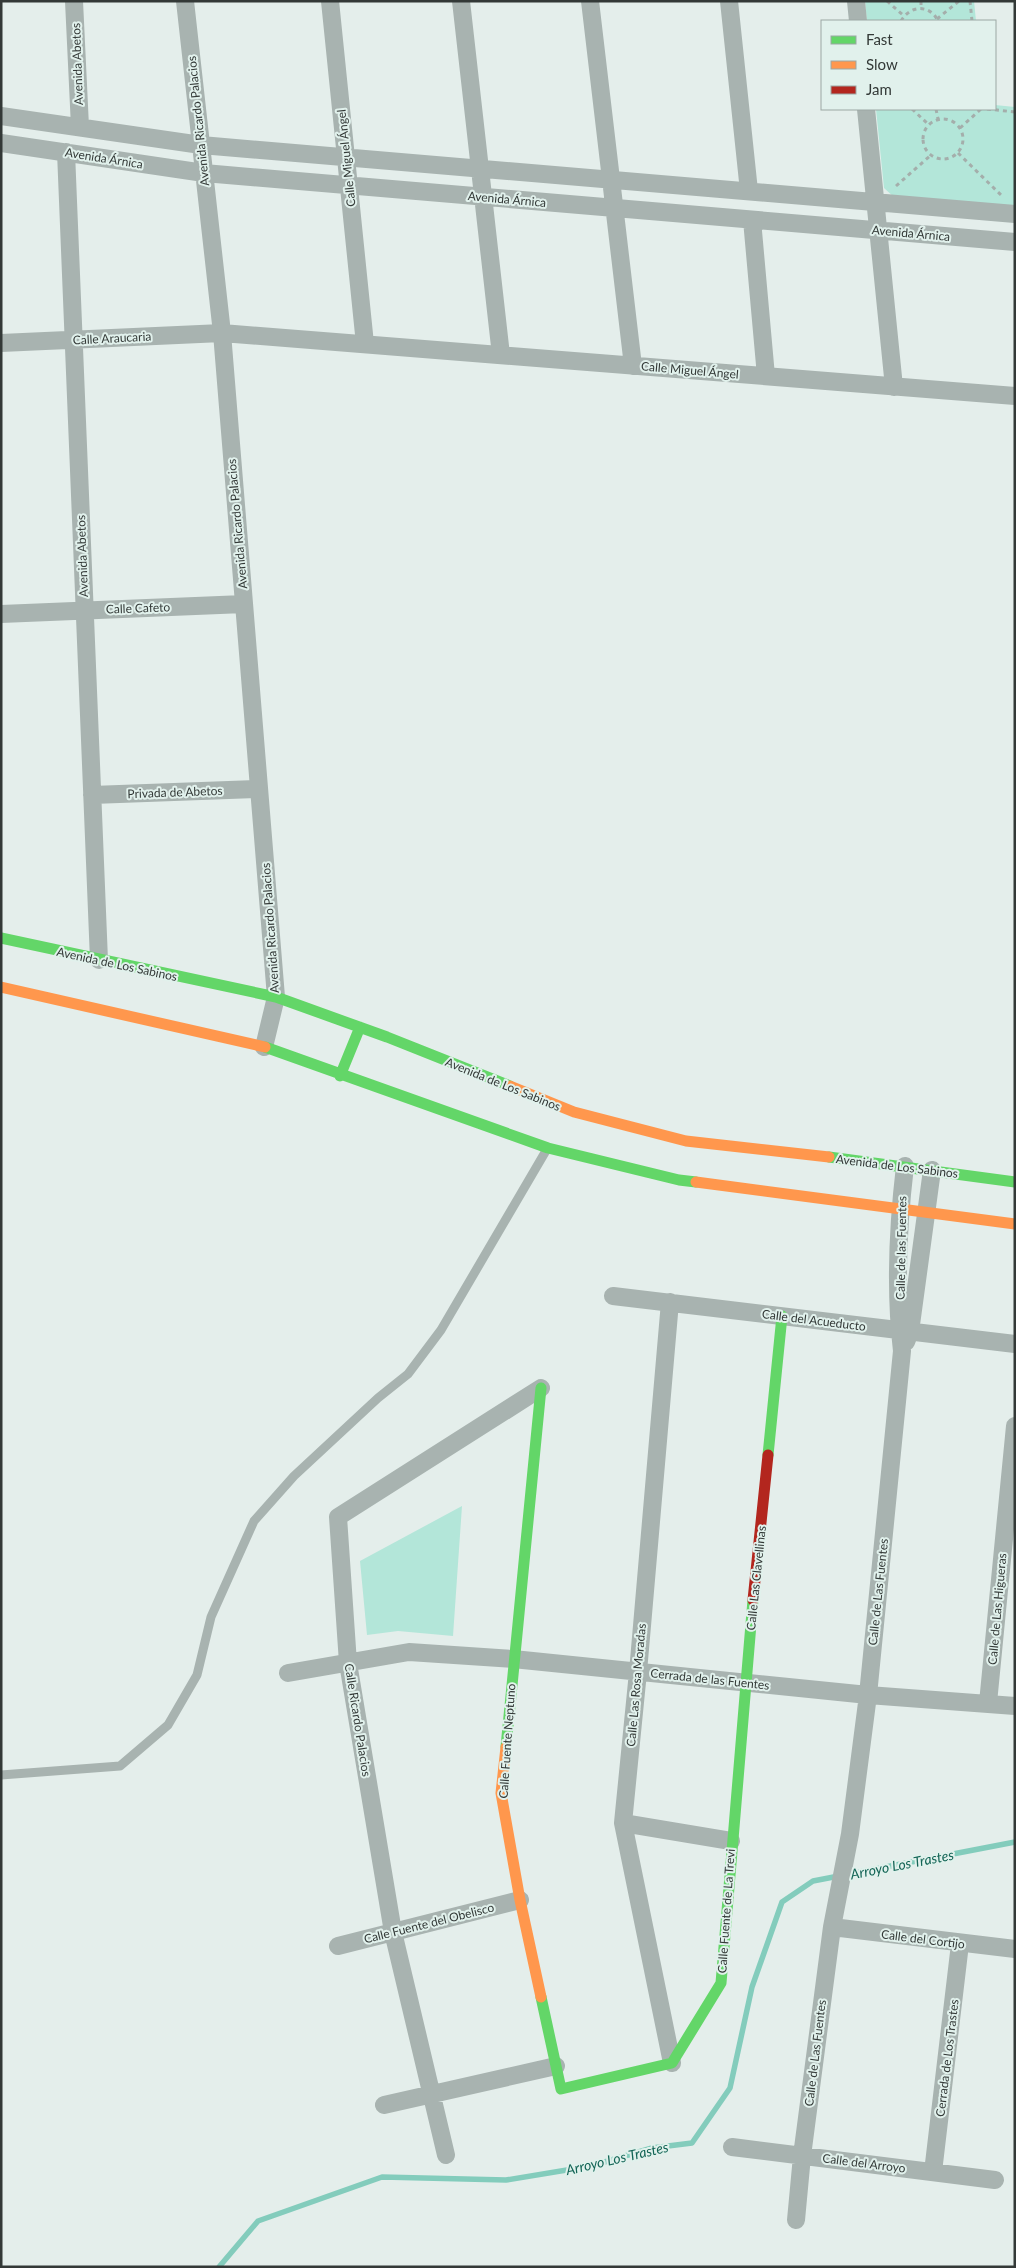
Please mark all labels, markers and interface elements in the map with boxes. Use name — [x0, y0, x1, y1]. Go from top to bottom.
legend — [821, 20, 996, 110]
street label: Avenida Abetos — [68, 23, 86, 105]
text: Fast — [866, 30, 893, 48]
street label: Avenida Ricardo Palacios — [184, 55, 212, 187]
text: Slow — [866, 55, 898, 73]
text: Jam — [866, 80, 892, 98]
street label: Calle Miguel Ángel — [333, 109, 359, 207]
street label: Avenida Árnica — [64, 144, 144, 172]
street label: Avenida Árnica — [467, 188, 547, 210]
street label: Avenida Árnica — [871, 222, 951, 244]
street label: Calle Araucaria — [72, 328, 152, 348]
street label: Calle Miguel Ángel — [641, 358, 739, 382]
street label: Avenida Ricardo Palacios — [224, 458, 250, 590]
street label: Avenida Abetos — [73, 515, 91, 597]
street label: Calle Cafeto — [106, 599, 171, 617]
street label: Privada de Abetos — [127, 783, 223, 801]
street label: Avenida Ricardo Palacios — [258, 862, 282, 994]
street label: Avenida de Los Sabinos — [55, 944, 179, 984]
street label: Avenida de Los Sabinos — [443, 1054, 563, 1114]
street label: Avenida de Los Sabinos — [835, 1151, 959, 1181]
street label: Calle de las Fuentes — [893, 1196, 909, 1300]
street label: Calle del Acueducto — [761, 1306, 867, 1334]
street label: Calle Las Clavellinas — [743, 1525, 769, 1631]
street label: Calle de Las Fuentes — [865, 1538, 891, 1646]
street label: Calle de Las Higueras — [985, 1552, 1009, 1666]
street label: Calle Las Rosa Moradas — [623, 1623, 649, 1747]
street label: Calle Ricardo Palacios — [342, 1662, 374, 1778]
street label: Cerrada de las Fuentes — [650, 1665, 770, 1693]
street label: Calle Fuente Neptuno — [496, 1683, 519, 1799]
water label: Arroyo Los Trastes — [848, 1846, 955, 1883]
street label: Calle Fuente de La Trevi — [714, 1848, 738, 1974]
street label: Calle Fuente del Obelisco — [362, 1900, 496, 1946]
street label: Calle del Cortijo — [880, 1926, 966, 1952]
street label: Cerrada de Los Trastes — [932, 1998, 962, 2118]
street label: Calle de Las Fuentes — [801, 1999, 829, 2107]
water label: Arroyo Los Trastes — [563, 2138, 670, 2178]
street label: Calle del Arroyo — [822, 2150, 907, 2176]

